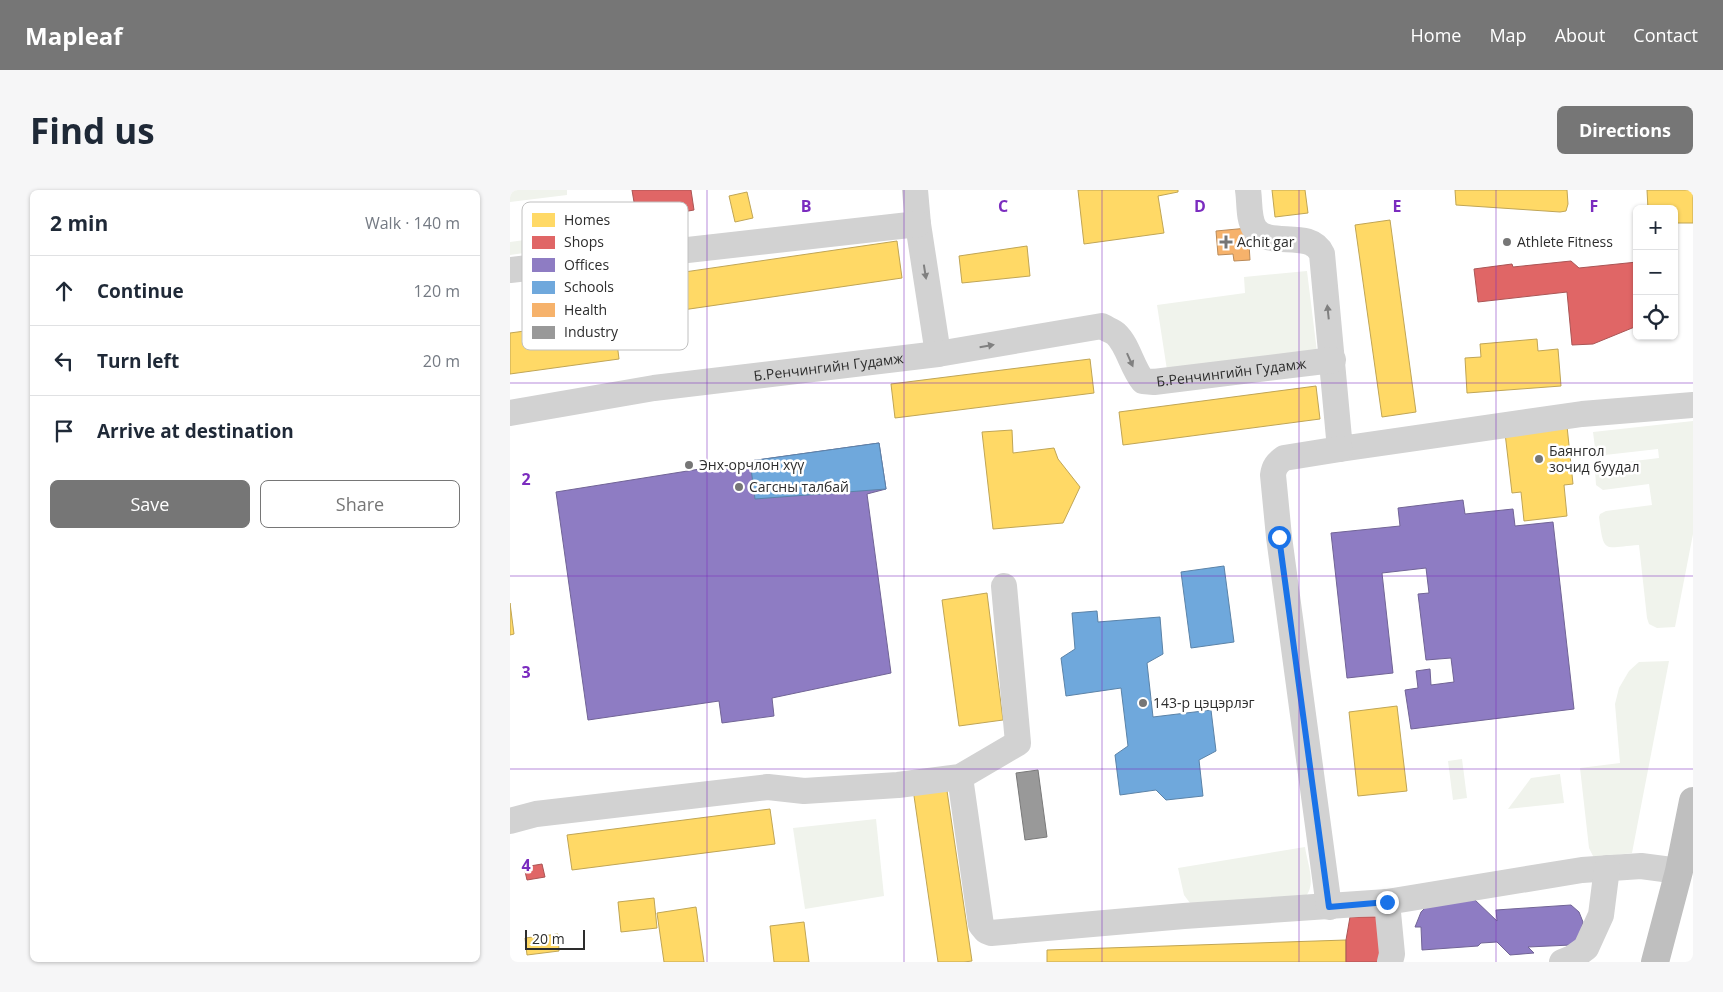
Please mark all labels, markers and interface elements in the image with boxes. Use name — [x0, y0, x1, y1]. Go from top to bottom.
text: Mapleaf — [25, 19, 123, 52]
text: Home — [1411, 23, 1461, 47]
text: Map — [1489, 23, 1527, 47]
text: About — [1555, 23, 1605, 47]
text: Contact — [1633, 23, 1698, 47]
button: Directions — [1557, 106, 1693, 154]
text: Find us — [30, 107, 155, 154]
text: B — [801, 195, 811, 217]
text: C — [998, 195, 1008, 217]
text: D — [1194, 195, 1206, 217]
text: E — [1393, 195, 1402, 217]
text: F — [1590, 195, 1598, 217]
legend — [522, 202, 688, 350]
map controls — [1633, 205, 1678, 340]
button: + — [1633, 205, 1678, 250]
text: 2 min — [50, 209, 108, 237]
text: Homes — [564, 210, 611, 229]
text: Walk · 140 m — [365, 212, 460, 234]
text: Shops — [564, 232, 604, 251]
place label: Achit gar — [1237, 232, 1295, 251]
place label: Athlete Fitness — [1517, 232, 1613, 251]
marker: Achit gar — [1219, 235, 1233, 249]
marker: Athlete Fitness — [1501, 236, 1513, 248]
button: − — [1633, 250, 1678, 295]
text: Offices — [564, 255, 609, 274]
one-way arrow — [922, 264, 930, 280]
icon: ahead — [50, 277, 78, 305]
text: Schools — [564, 277, 614, 296]
text: Continue — [97, 278, 184, 304]
text: 120 m — [414, 280, 460, 302]
button: locate — [1633, 295, 1678, 340]
text: Health — [564, 300, 607, 319]
one-way arrow — [1324, 303, 1332, 319]
text: Industry — [564, 322, 619, 341]
one-way arrow — [979, 342, 995, 350]
icon: left — [50, 347, 78, 375]
text: Turn left — [97, 348, 179, 374]
street label: Б.Ренчингийн Гудамж — [753, 348, 905, 385]
text: 20 m — [423, 350, 460, 372]
one-way arrow — [1127, 353, 1135, 367]
street label: Б.Ренчингийн Гудамж — [1155, 353, 1308, 391]
icon: arrive — [50, 417, 78, 445]
text: Arrive at destination — [97, 418, 294, 444]
place label: Баянгол зочид буудал — [1549, 441, 1639, 476]
marker: Баянгол зочид буудал — [1533, 453, 1545, 465]
place label: Энх-орчлон хүү — [699, 455, 804, 474]
marker: Энх-орчлон хүү — [683, 459, 695, 471]
text: 2 — [521, 468, 531, 490]
place label: Сагсны талбай — [749, 477, 849, 496]
button: Save — [50, 480, 250, 528]
button: Share — [260, 480, 460, 528]
marker: Сагсны талбай — [733, 481, 745, 493]
route start — [1268, 526, 1291, 549]
text: 3 — [521, 661, 531, 683]
place label: 143-р цэцэрлэг — [1153, 693, 1255, 712]
marker: 143-р цэцэрлэг — [1137, 697, 1149, 709]
text: 4 — [521, 854, 531, 876]
route end — [1376, 891, 1399, 914]
scale bar — [525, 927, 585, 950]
text: 20 m — [532, 929, 565, 948]

